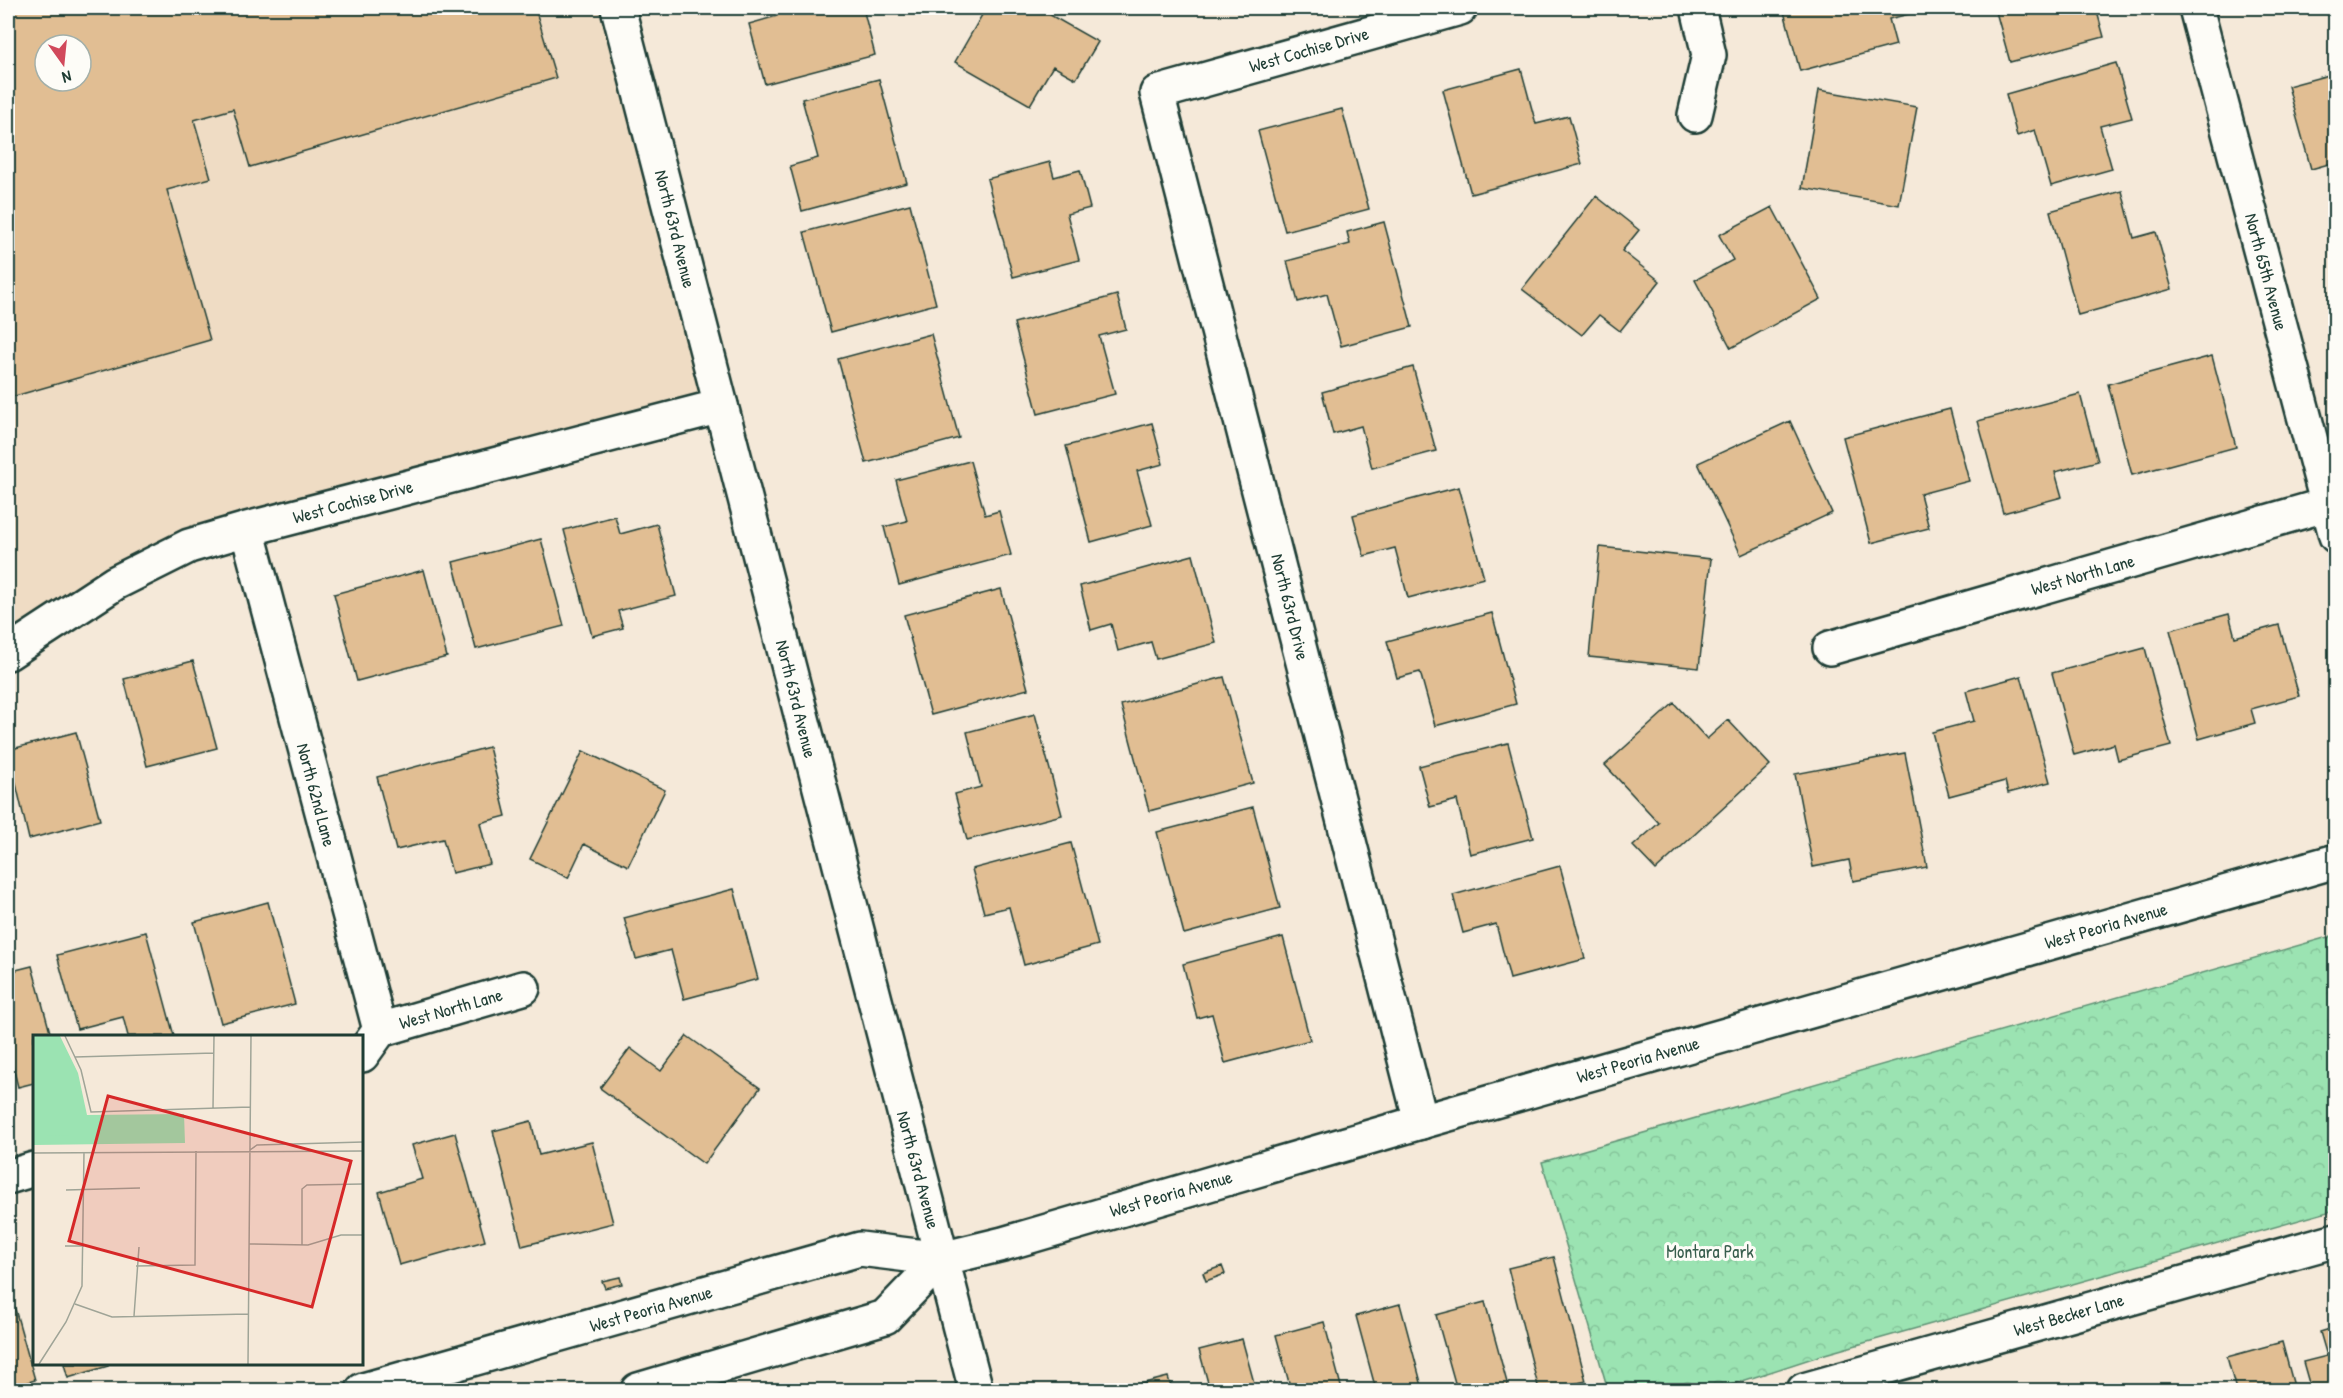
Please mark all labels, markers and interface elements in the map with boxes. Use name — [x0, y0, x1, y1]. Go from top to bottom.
street label: West Cochise Drive — [1246, 21, 1372, 79]
north arrow — [33, 33, 93, 93]
text: N — [59, 66, 74, 89]
street label: North 63rd Avenue — [649, 167, 702, 290]
street label: North 65th Avenue — [2239, 211, 2294, 333]
street label: West Cochise Drive — [290, 473, 416, 530]
street label: West North Lane — [2028, 548, 2137, 601]
street label: North 63rd Drive — [1265, 551, 1316, 663]
street label: North 63rd Avenue — [770, 637, 823, 760]
street label: North 62nd Lane — [291, 741, 342, 849]
street label: West Peoria Avenue — [2042, 896, 2170, 955]
street label: West North Lane — [396, 982, 505, 1035]
street label: West Peoria Avenue — [1574, 1030, 1702, 1089]
inset map — [33, 1035, 363, 1365]
street label: North 63rd Avenue — [891, 1108, 946, 1231]
street label: West Peoria Avenue — [1107, 1164, 1235, 1223]
park label: Montara Park — [1666, 1239, 1754, 1264]
street label: West Peoria Avenue — [587, 1279, 715, 1338]
street label: West Becker Lane — [2011, 1287, 2127, 1342]

